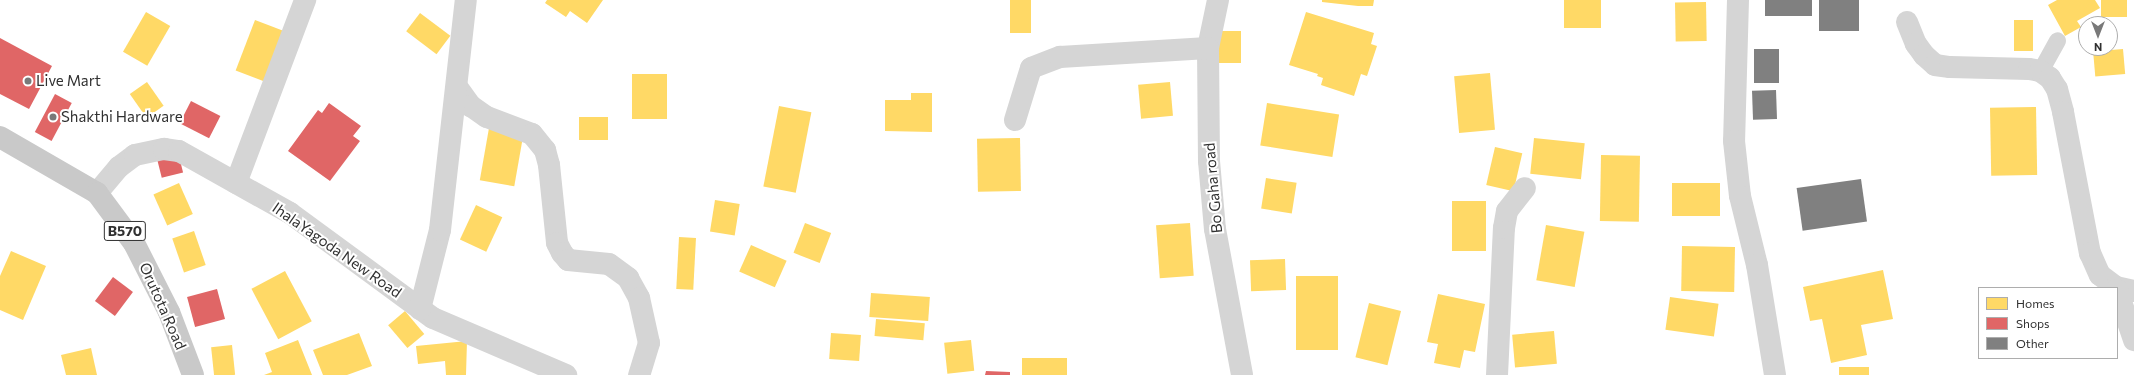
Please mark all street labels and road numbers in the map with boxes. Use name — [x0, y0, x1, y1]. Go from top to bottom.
street label: Bo Gaha road — [1200, 142, 1226, 234]
street label: IhalaYagoda New Road — [269, 199, 405, 301]
road number: B570 — [103, 219, 147, 243]
street label: Orutota Road — [136, 260, 190, 352]

